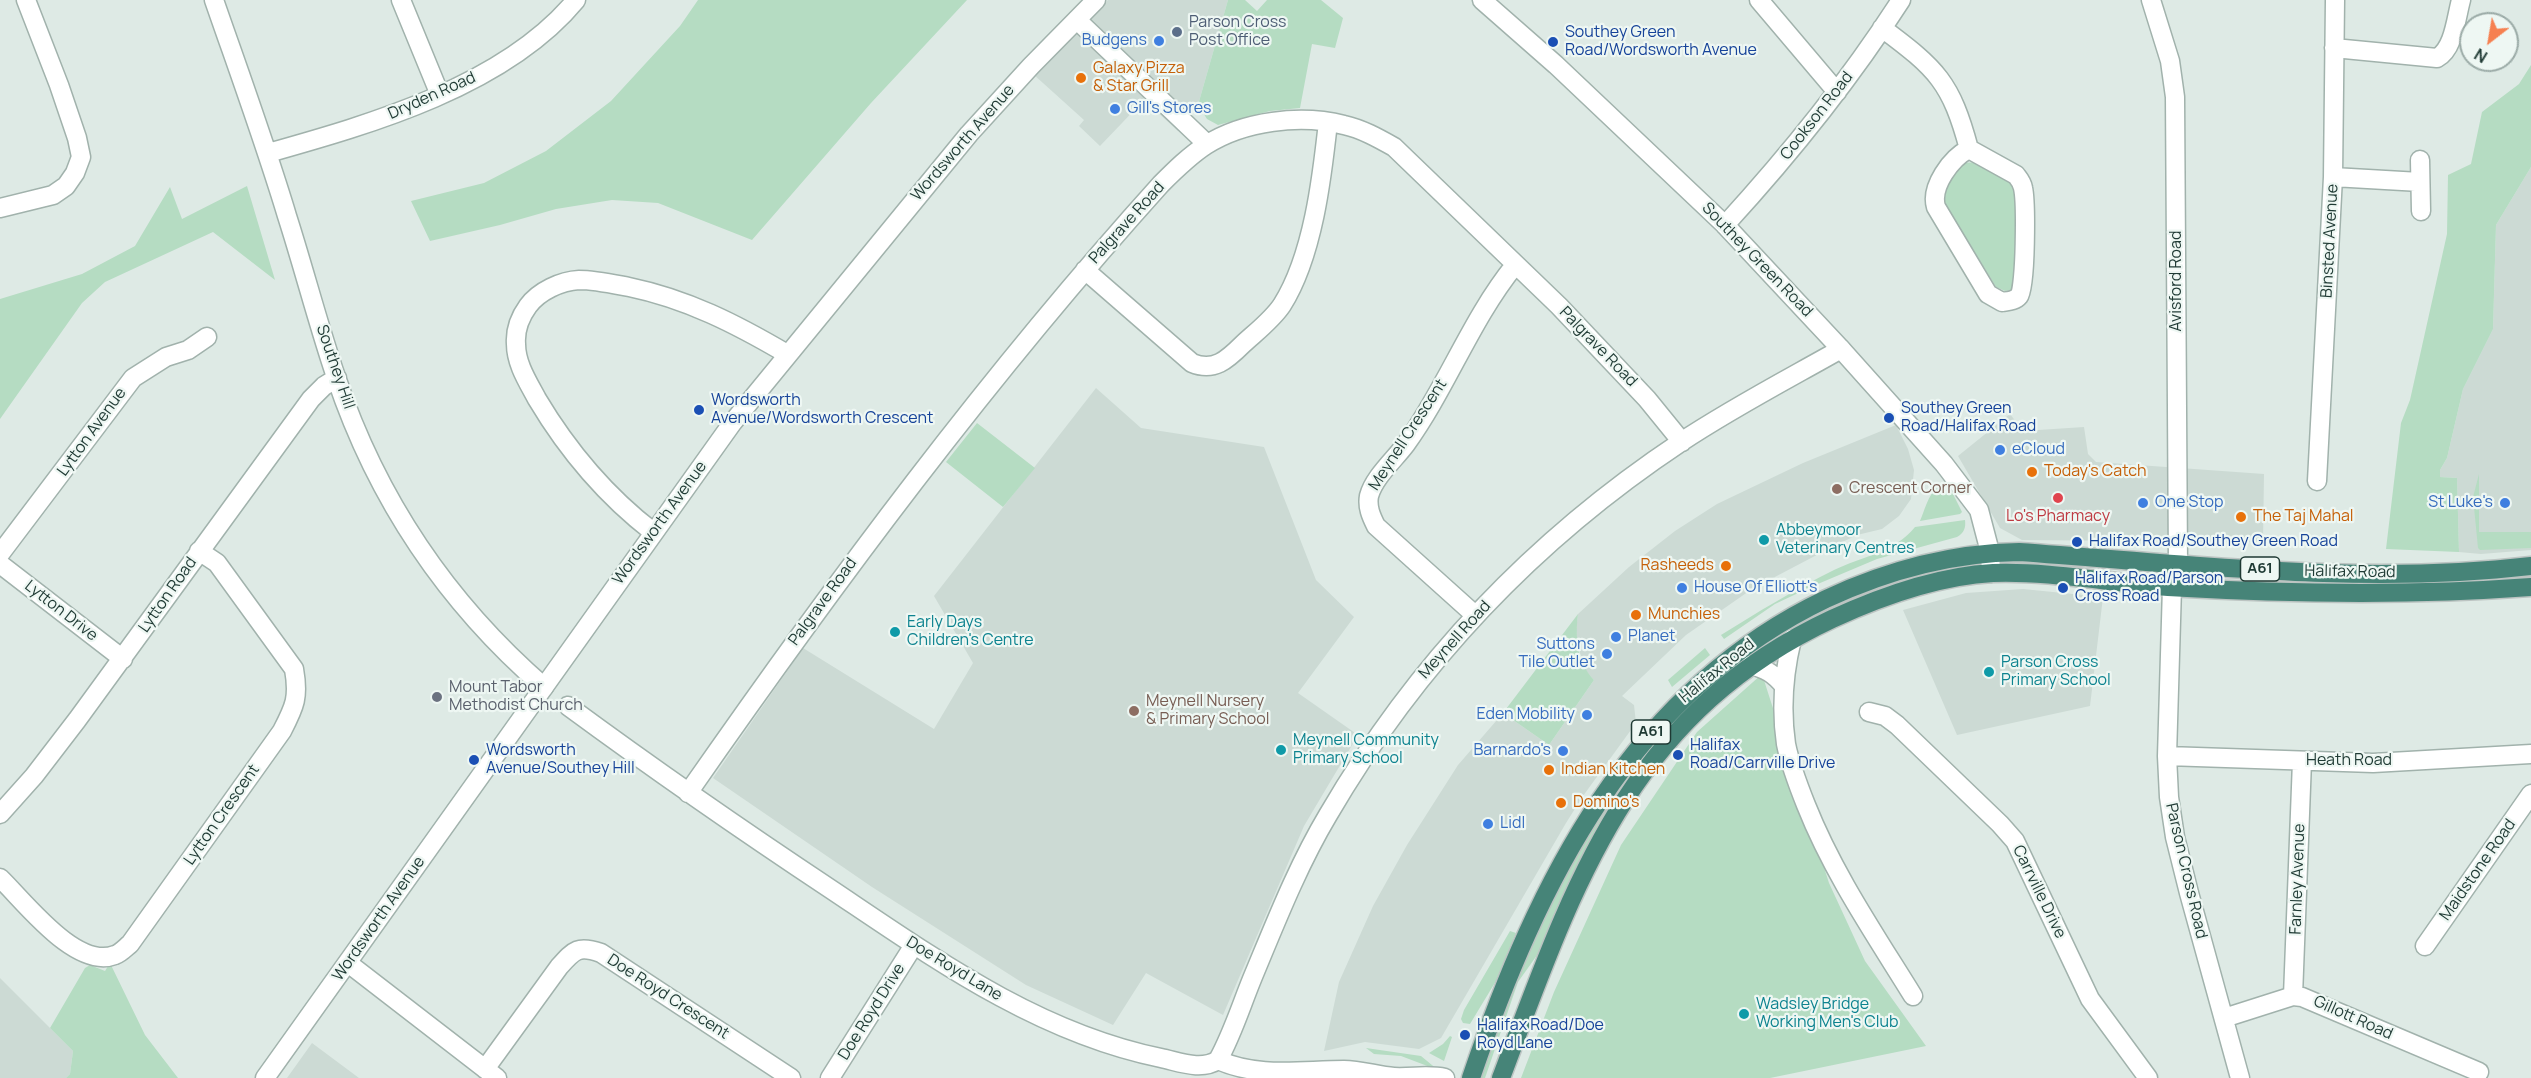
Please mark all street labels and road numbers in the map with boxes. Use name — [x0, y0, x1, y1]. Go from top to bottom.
street label: Dryden Road — [385, 68, 479, 124]
street label: Cookson Road — [1777, 68, 1857, 164]
street label: Wordsworth Avenue — [907, 81, 1019, 205]
street label: Palgrave Road — [1085, 178, 1169, 268]
street label: Binsted Avenue — [2317, 183, 2343, 299]
street label: Southey Green Road — [1697, 199, 1817, 321]
street label: Avisford Road — [2167, 231, 2187, 331]
street label: Palgrave Road — [1555, 303, 1641, 391]
street label: Southey Hill — [312, 322, 358, 412]
street label: Meynell Crescent — [1365, 376, 1451, 494]
street label: Lytton Avenue — [53, 384, 131, 480]
street label: Wordsworth Avenue — [609, 458, 711, 588]
street label: Lytton Road — [135, 554, 201, 636]
street label: Palgrave Road — [785, 554, 861, 650]
road number: A61 — [2240, 557, 2280, 581]
street label: Halifax Road — [2304, 562, 2396, 582]
street label: Lytton Drive — [21, 577, 101, 645]
street label: Meynell Road — [1415, 597, 1495, 683]
street label: Halifax Road — [1676, 635, 1758, 707]
road number: A61 — [1632, 720, 1670, 744]
street label: Heath Road — [2306, 751, 2392, 771]
street label: Lytton Crescent — [180, 761, 264, 869]
street label: Parson Cross Road — [2161, 801, 2211, 941]
street label: Maidstone Road — [2436, 816, 2520, 924]
street label: Farnley Avenue — [2286, 823, 2310, 935]
street label: Carrville Drive — [2008, 842, 2070, 942]
street label: Wordsworth Avenue — [329, 853, 429, 985]
street label: Doe Royd Lane — [902, 933, 1006, 1005]
street label: Doe Royd Crescent — [604, 950, 732, 1044]
street label: Doe Royd Drive — [835, 960, 909, 1064]
street label: Gillott Road — [2310, 992, 2396, 1044]

